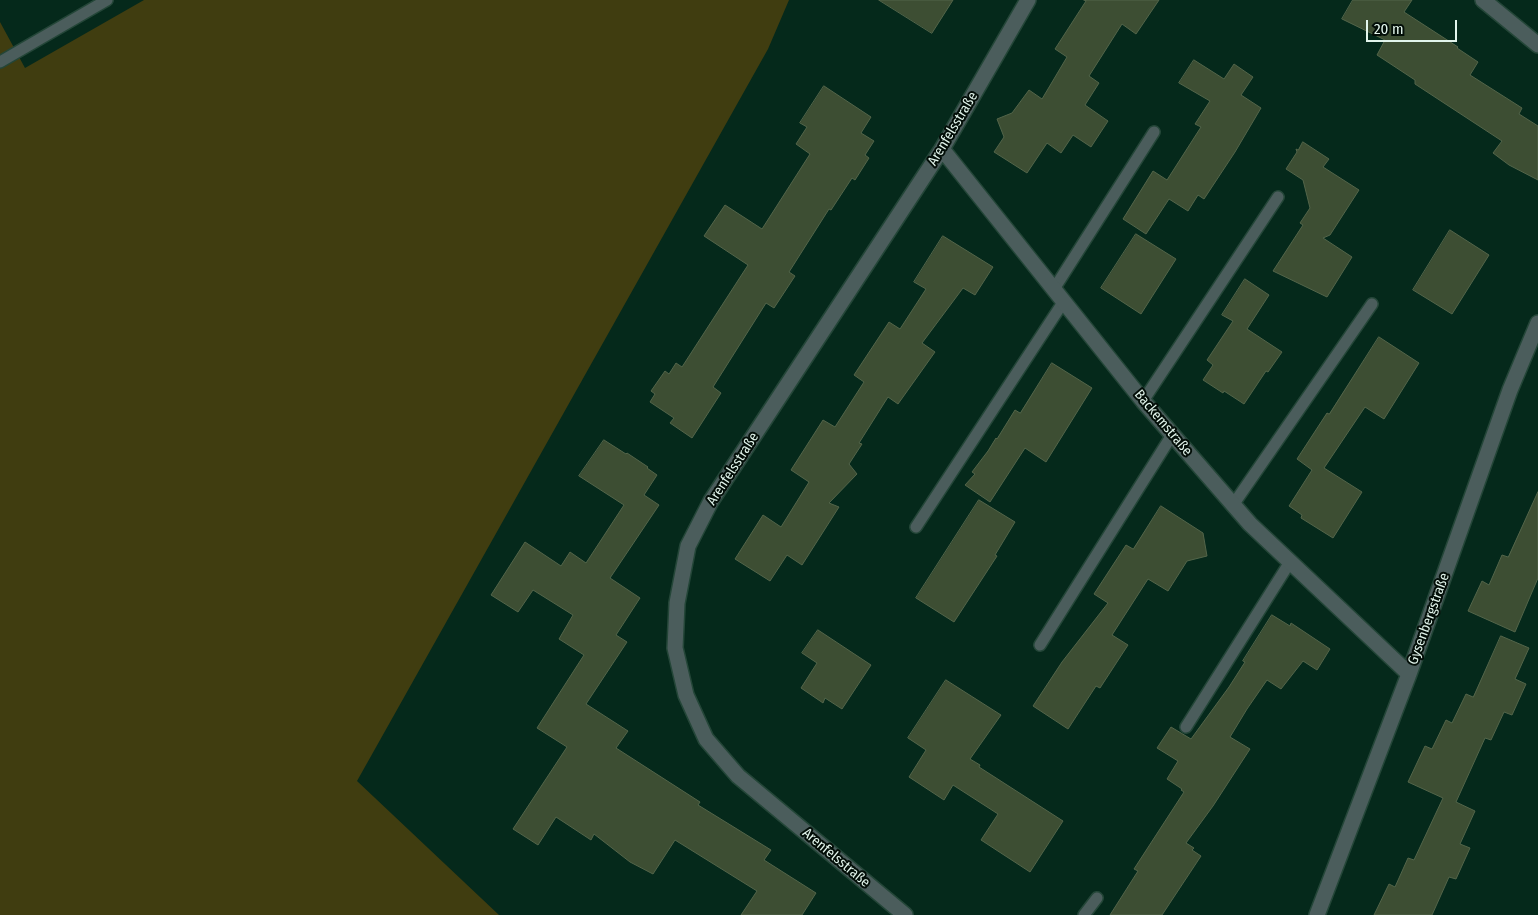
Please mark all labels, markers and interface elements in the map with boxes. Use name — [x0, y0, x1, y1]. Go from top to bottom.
scale bar — [1368, 10, 1459, 42]
text: 20 m — [1374, 20, 1404, 38]
street label: Arenfelsstraße — [924, 89, 982, 169]
street label: Backemstraße — [1131, 387, 1195, 459]
street label: Arenfelsstraße — [703, 430, 763, 508]
street label: Gysenbergstraße — [1405, 571, 1453, 667]
street label: Arenfelsstraße — [799, 825, 873, 891]

